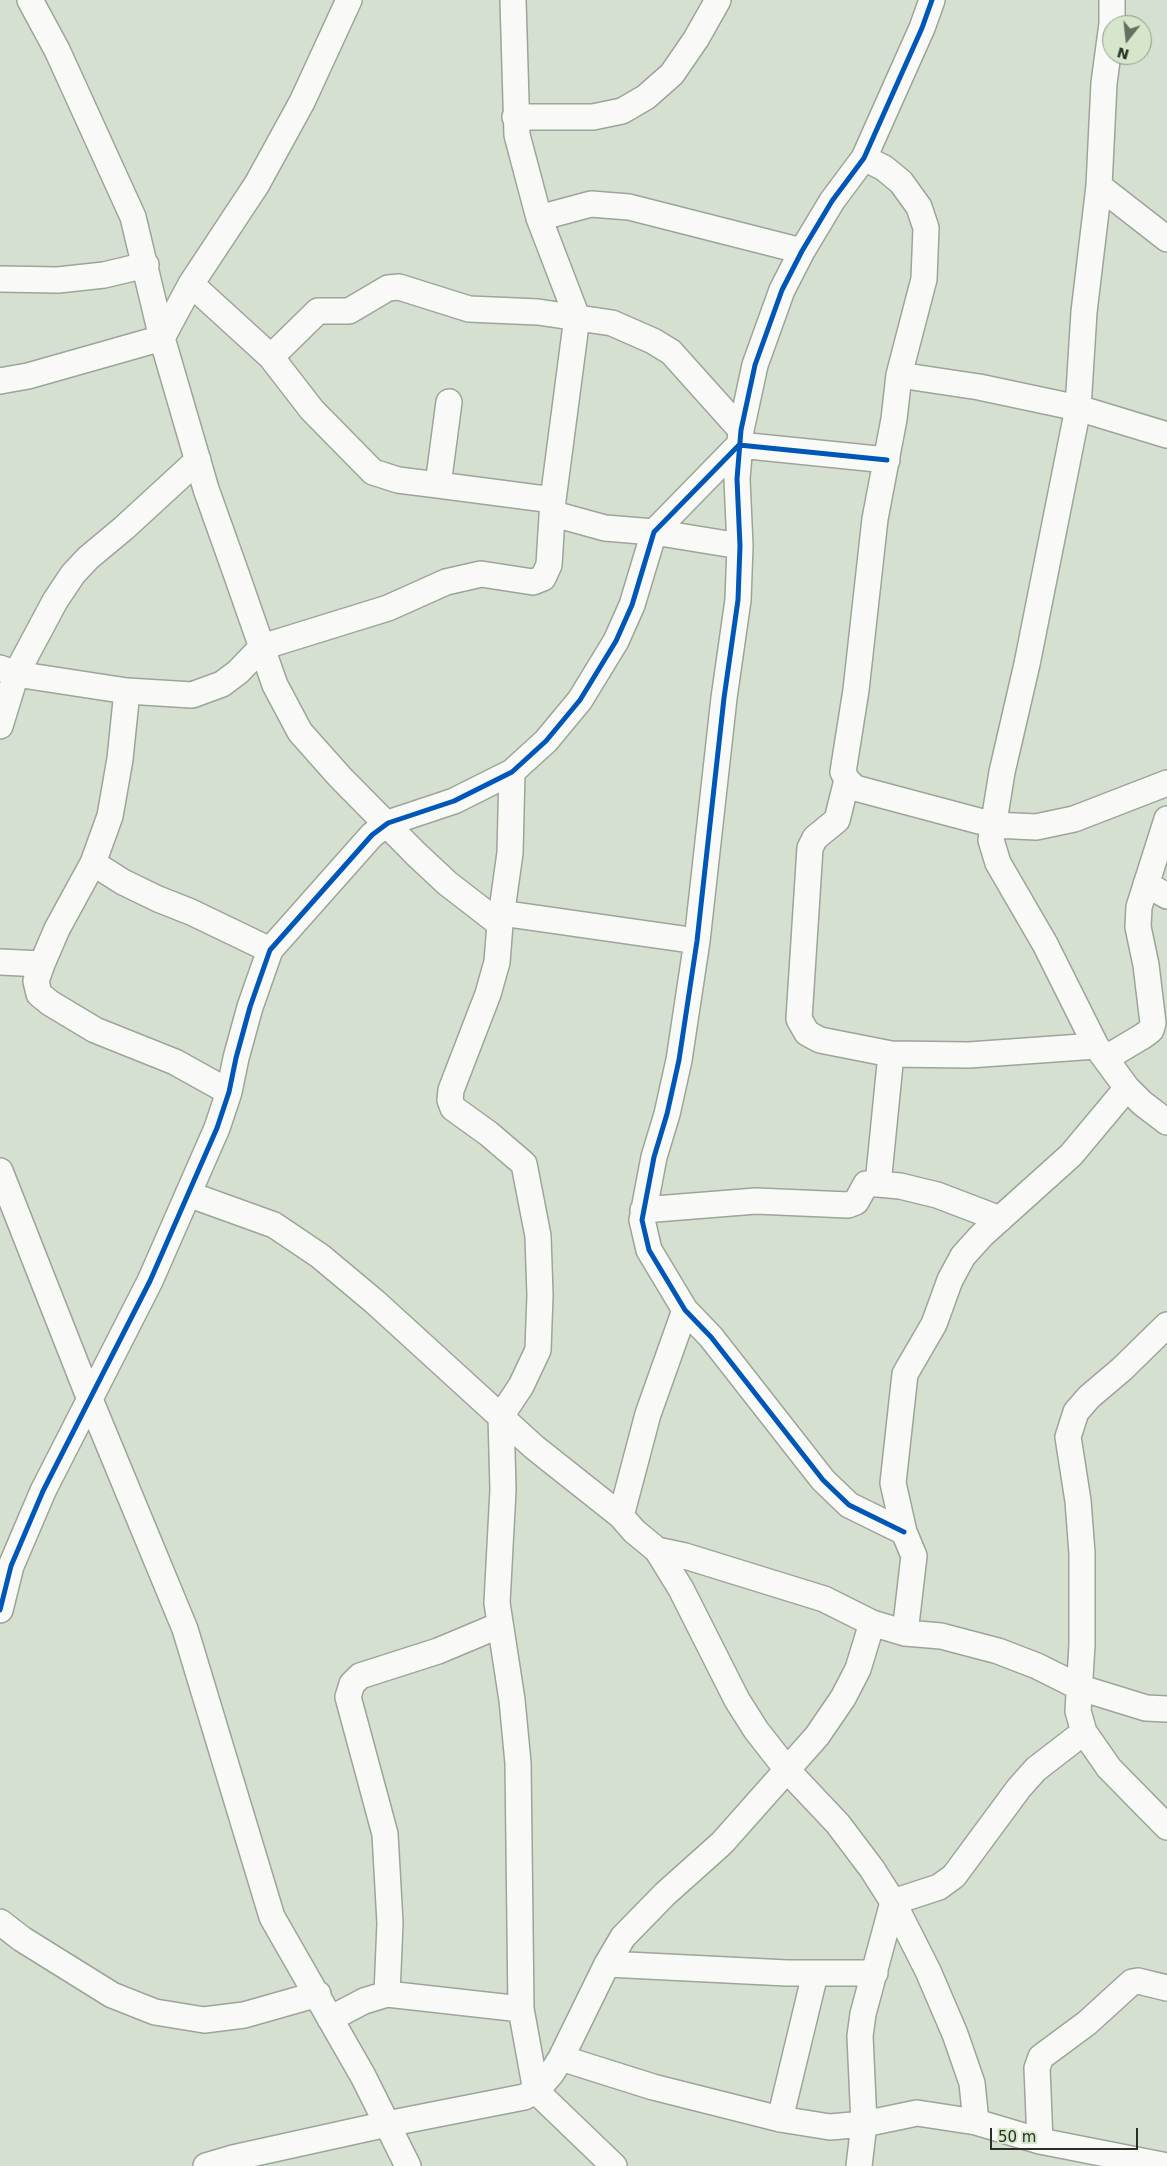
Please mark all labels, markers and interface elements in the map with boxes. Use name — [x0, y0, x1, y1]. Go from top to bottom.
north arrow — [1102, 15, 1152, 65]
text: N — [1115, 44, 1131, 63]
scale bar — [992, 2118, 1140, 2150]
text: 50 m — [998, 2128, 1036, 2146]

